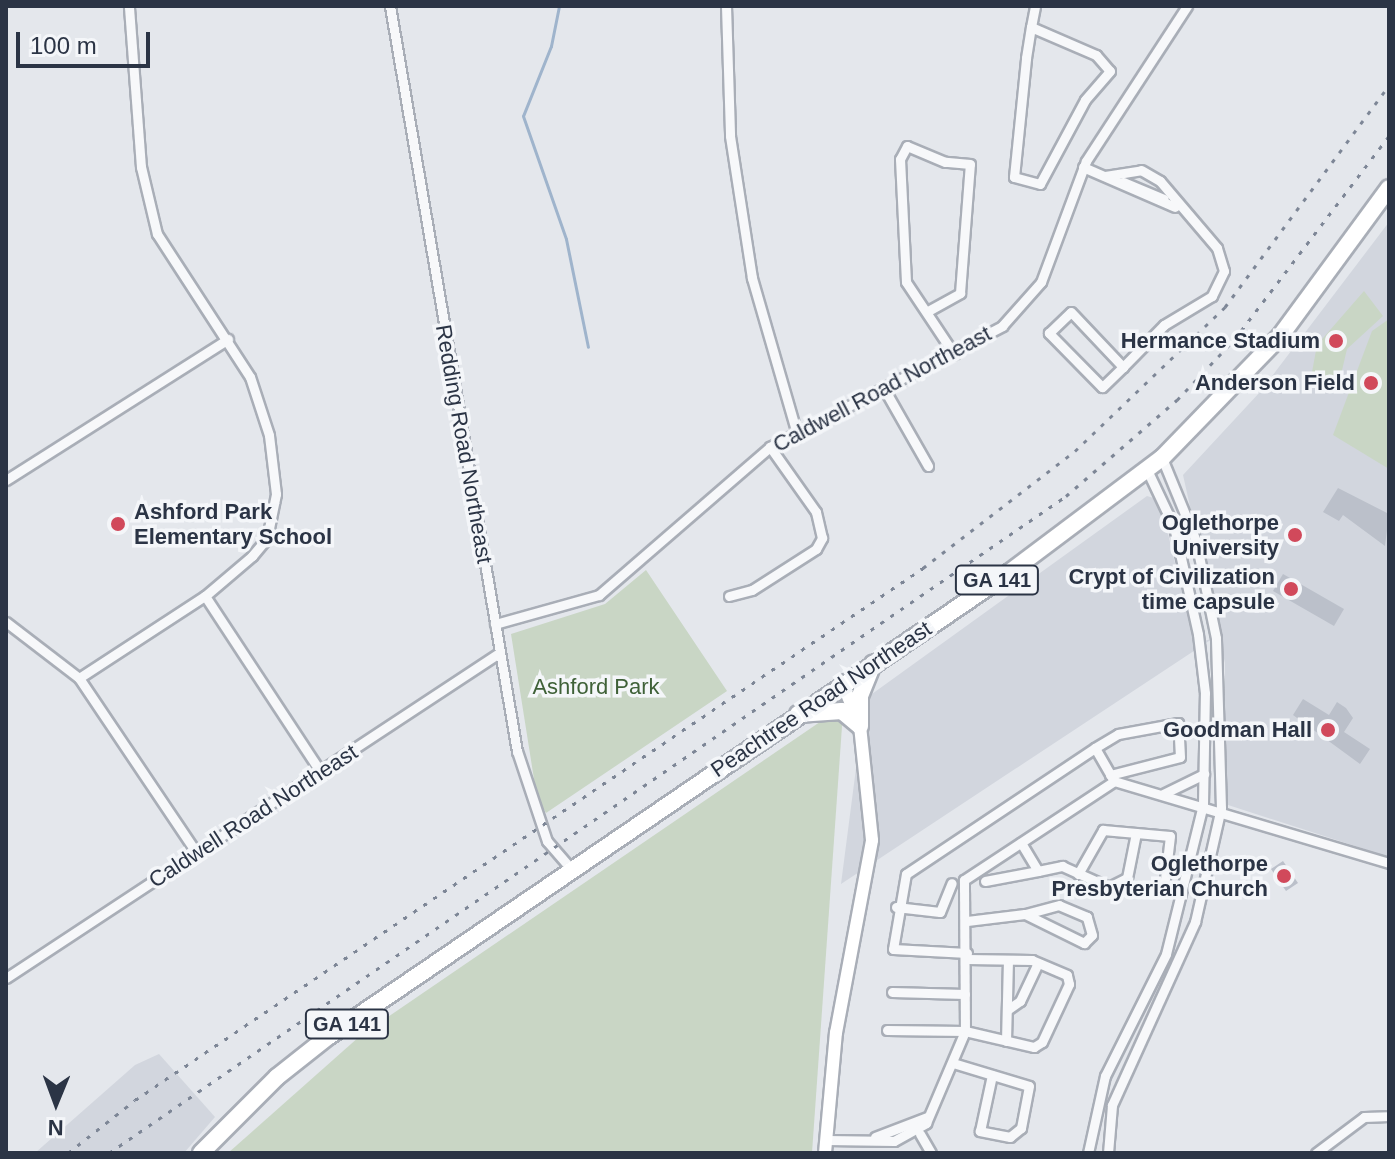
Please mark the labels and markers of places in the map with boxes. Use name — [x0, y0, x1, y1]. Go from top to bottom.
place label: Hermance Stadium — [1121, 328, 1320, 354]
marker: Hermance Stadium — [1327, 332, 1345, 350]
place label: Anderson Field — [1195, 370, 1355, 396]
marker: Anderson Field — [1362, 374, 1380, 392]
place label: Ashford Park Elementary School — [134, 498, 332, 550]
place label: Oglethorpe University — [1162, 509, 1279, 560]
marker: Ashford Park Elementary School — [109, 515, 127, 533]
marker: Oglethorpe University — [1286, 526, 1304, 544]
place label: Crypt of Civilization time capsule — [1068, 563, 1275, 614]
marker: Crypt of Civilization time capsule — [1282, 580, 1300, 598]
place label: Goodman Hall — [1163, 717, 1312, 743]
marker: Goodman Hall — [1319, 721, 1337, 739]
place label: Oglethorpe Presbyterian Church — [1052, 850, 1268, 902]
marker: Oglethorpe Presbyterian Church — [1275, 867, 1293, 885]

